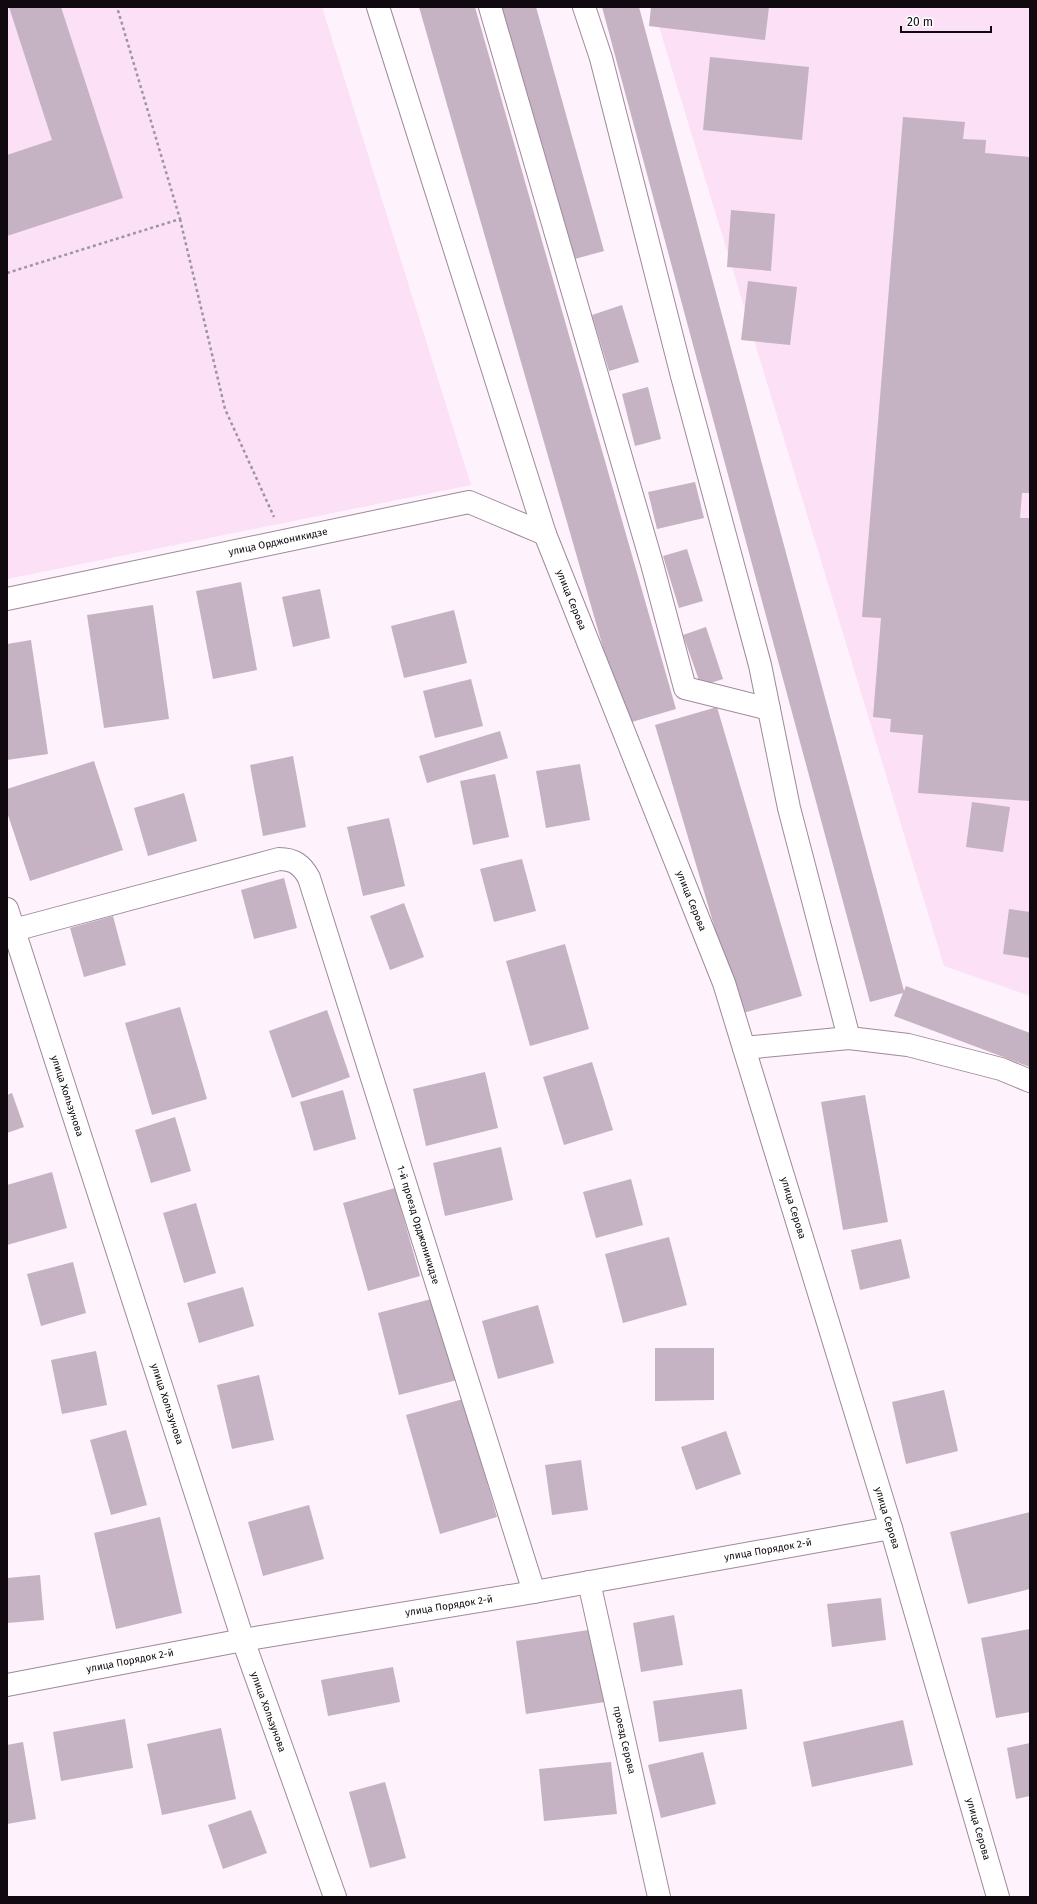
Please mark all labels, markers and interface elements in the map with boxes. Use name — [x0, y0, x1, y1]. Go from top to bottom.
scale bar — [901, 8, 991, 34]
text: 20 m — [907, 15, 933, 29]
street label: улица Орджоникидзе — [227, 526, 329, 558]
street label: улица Серова — [553, 568, 589, 632]
street label: улица Серова — [673, 869, 709, 933]
street label: улица Хользунова — [48, 1054, 86, 1138]
street label: 1-й проезд Орджоникидзе — [394, 1164, 442, 1286]
street label: улица Серова — [778, 1176, 808, 1240]
street label: улица Хользунова — [148, 1362, 186, 1446]
street label: улица Серова — [872, 1486, 902, 1550]
street label: улица Порядок 2-й — [723, 1536, 813, 1564]
street label: улица Порядок 2-й — [404, 1593, 494, 1619]
street label: улица Порядок 2-й — [85, 1647, 175, 1675]
street label: улица Хользунова — [248, 1670, 288, 1754]
street label: проезд Серова — [610, 1705, 638, 1775]
street label: улица Серова — [963, 1797, 993, 1861]

